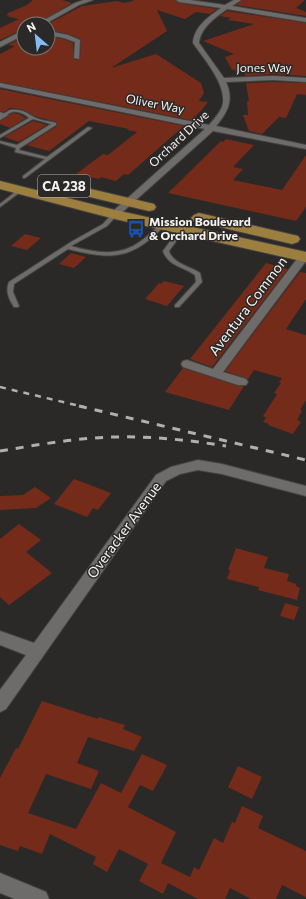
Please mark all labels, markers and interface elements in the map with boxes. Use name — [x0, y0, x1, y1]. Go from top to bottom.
north arrow — [16, 16, 56, 56]
text: N — [24, 19, 38, 34]
street label: Jones Way — [236, 60, 292, 75]
street label: Oliver Way — [125, 90, 186, 116]
street label: Orchard Drive — [146, 107, 211, 169]
road number: CA 238 — [38, 175, 90, 197]
place label: Mission Boulevard & Orchard Drive — [149, 214, 251, 242]
bus stop icon: Mission Boulevard & Orchard Drive — [126, 219, 146, 239]
street label: Aventura Common — [205, 253, 290, 358]
street label: Overacker Avenue — [83, 478, 164, 581]

